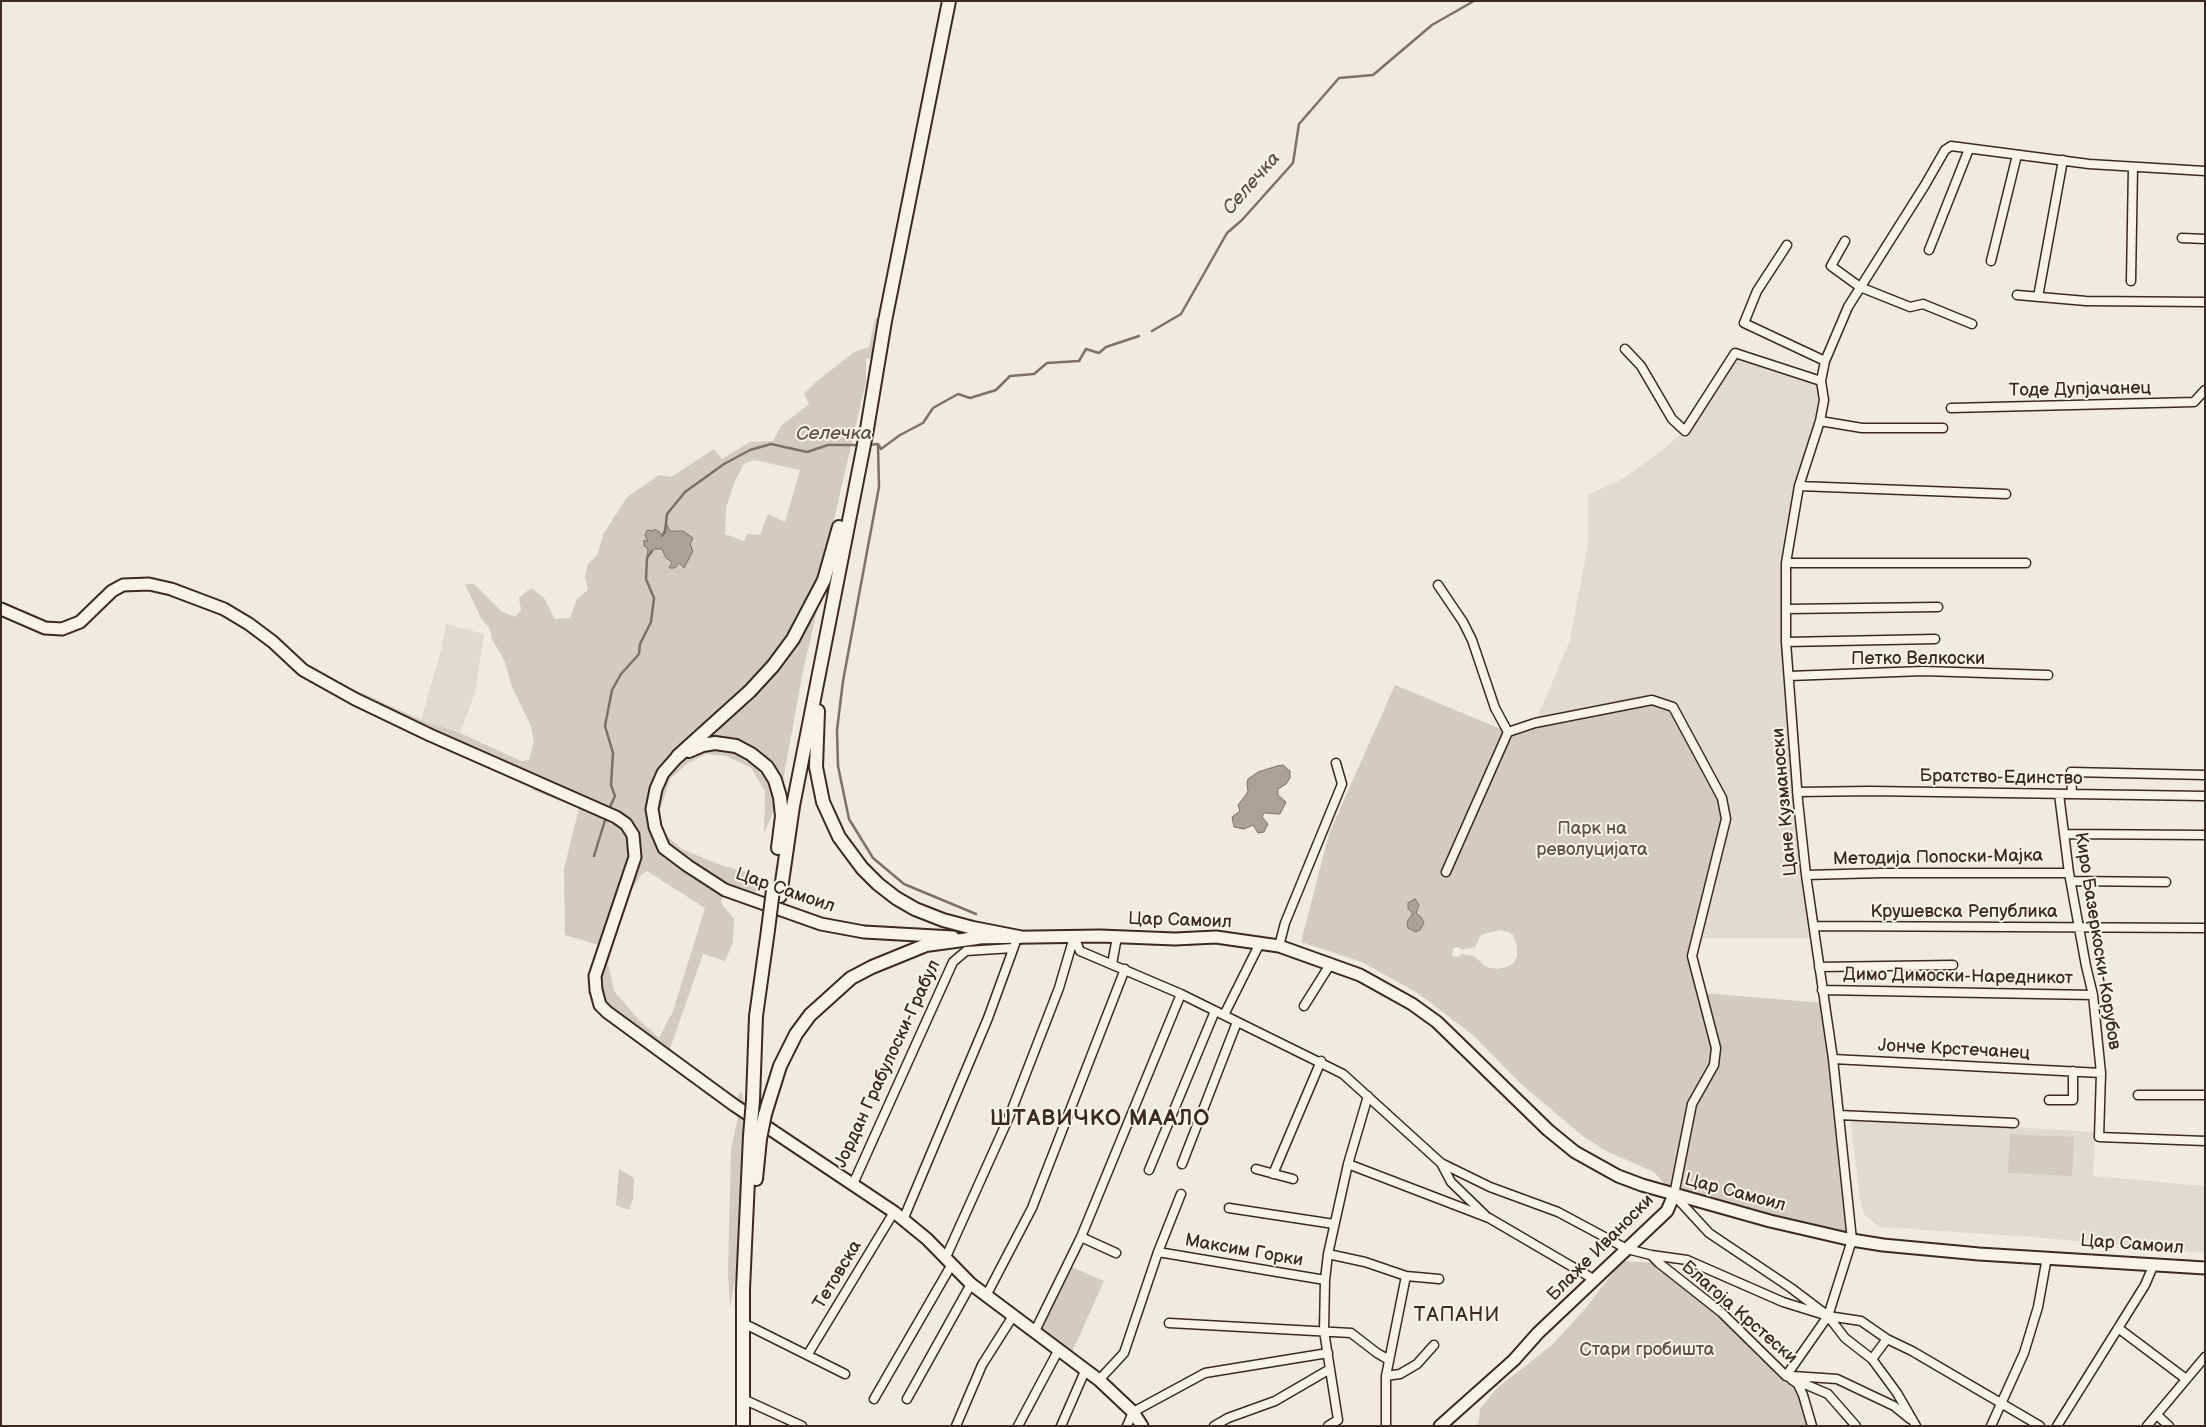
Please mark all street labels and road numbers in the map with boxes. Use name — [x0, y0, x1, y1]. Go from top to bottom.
street label: Тоде Дупјачанец — [2009, 378, 2151, 402]
street label: Петко Велкоски — [1851, 648, 1985, 670]
street label: Цане Кузманоски — [1768, 727, 1802, 877]
street label: Братство-Единство — [1919, 766, 2083, 790]
street label: Киро Базеркоски-Корубов — [2069, 831, 2125, 1051]
street label: Методија Попоски-Мајка — [1833, 845, 2043, 871]
street label: Цар Самоил — [732, 864, 838, 918]
street label: Крушевска Република — [1870, 901, 2058, 923]
street label: Цар Самоил — [1128, 908, 1232, 934]
street label: Јордан Грабулоски-Грабул — [830, 957, 946, 1171]
street label: Димо Димоски-Наредникот — [1843, 964, 2073, 990]
street label: Јонче Крстечанец — [1878, 1035, 2030, 1065]
street label: Цар Самоил — [1682, 1169, 1788, 1217]
street label: Блаже Иваноски — [1543, 1190, 1659, 1306]
street label: Максим Горки — [1183, 1230, 1305, 1272]
street label: Цар Самоил — [2079, 1231, 2185, 1259]
street label: Тетовска — [809, 1237, 867, 1313]
street label: Благоја Крстески — [1677, 1257, 1801, 1369]

